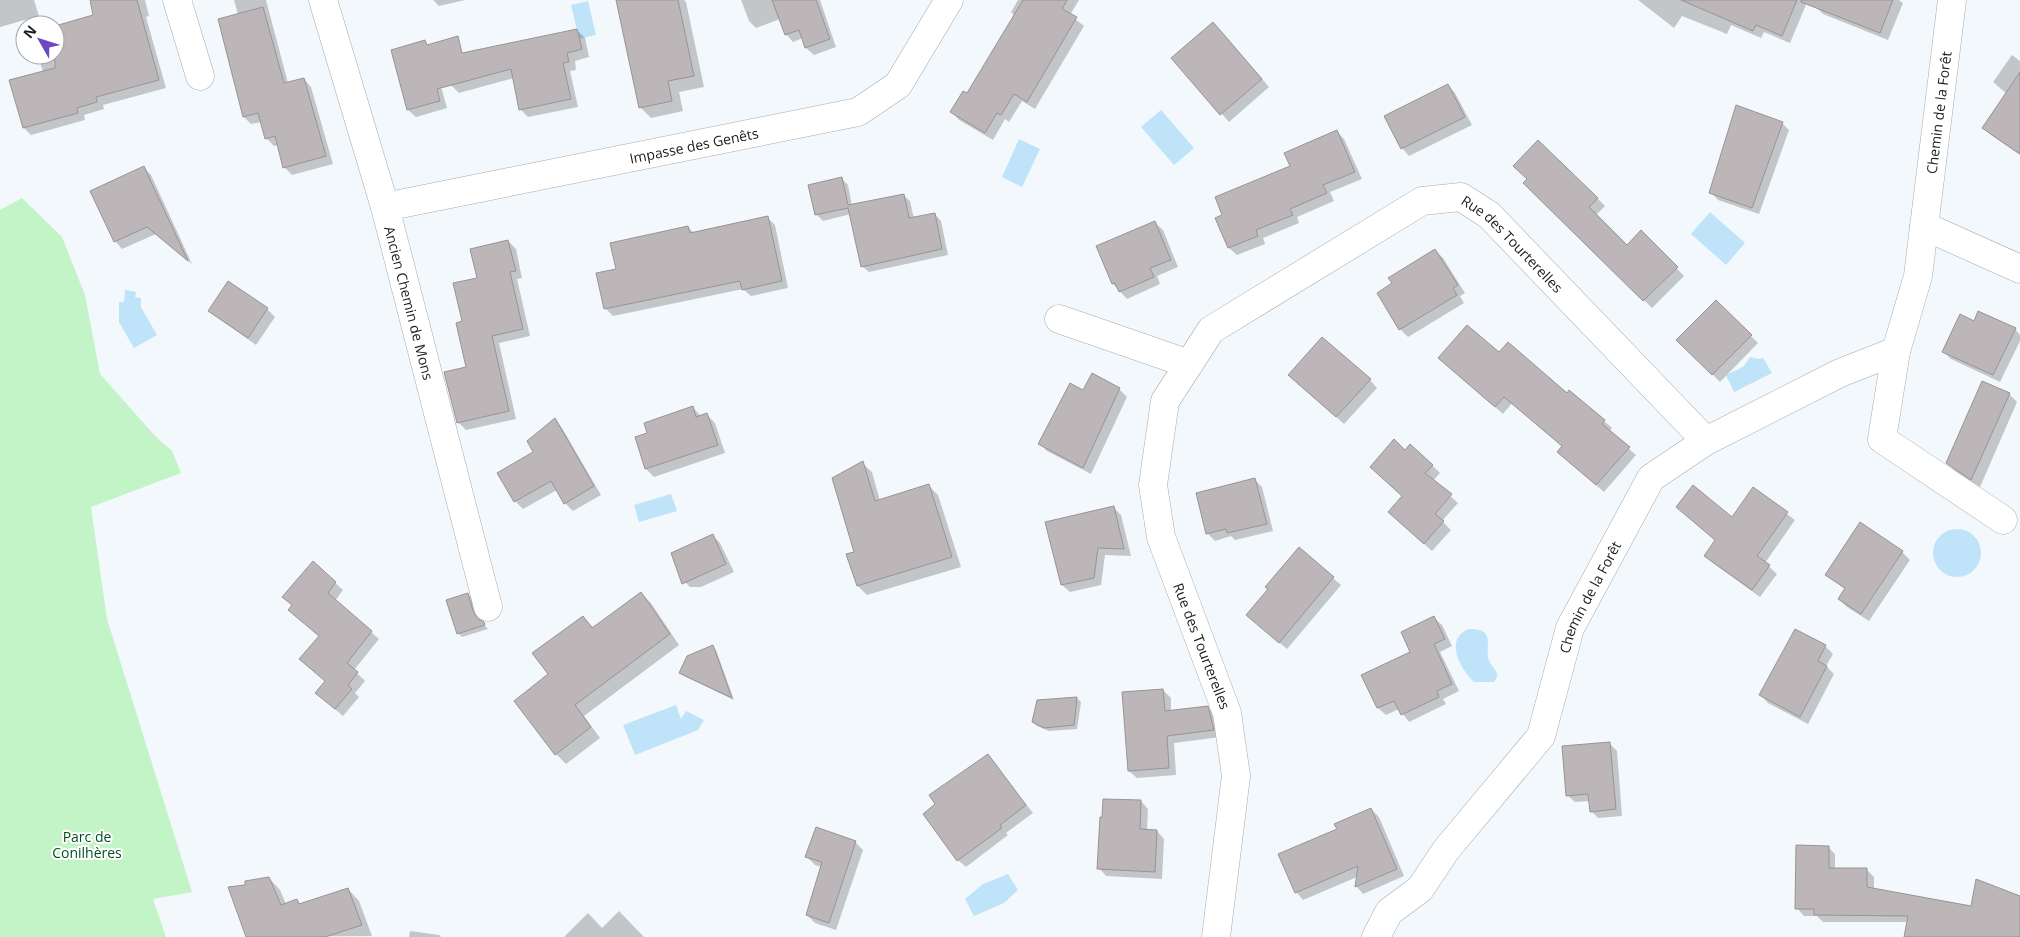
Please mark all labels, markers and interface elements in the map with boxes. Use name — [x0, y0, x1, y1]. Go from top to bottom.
north arrow — [15, 15, 65, 65]
text: N — [19, 21, 40, 42]
street label: Chemin de la Forêt — [1921, 50, 1955, 175]
street label: Impasse des Genêts — [628, 123, 760, 167]
street label: Rue des Tourterelles — [1458, 190, 1568, 296]
street label: Ancien Chemin de Mons — [381, 224, 439, 382]
street label: Chemin de la Forêt — [1554, 537, 1625, 655]
street label: Rue des Tourterelles — [1169, 580, 1235, 712]
park label: Parc de Conilhères — [52, 827, 122, 862]

